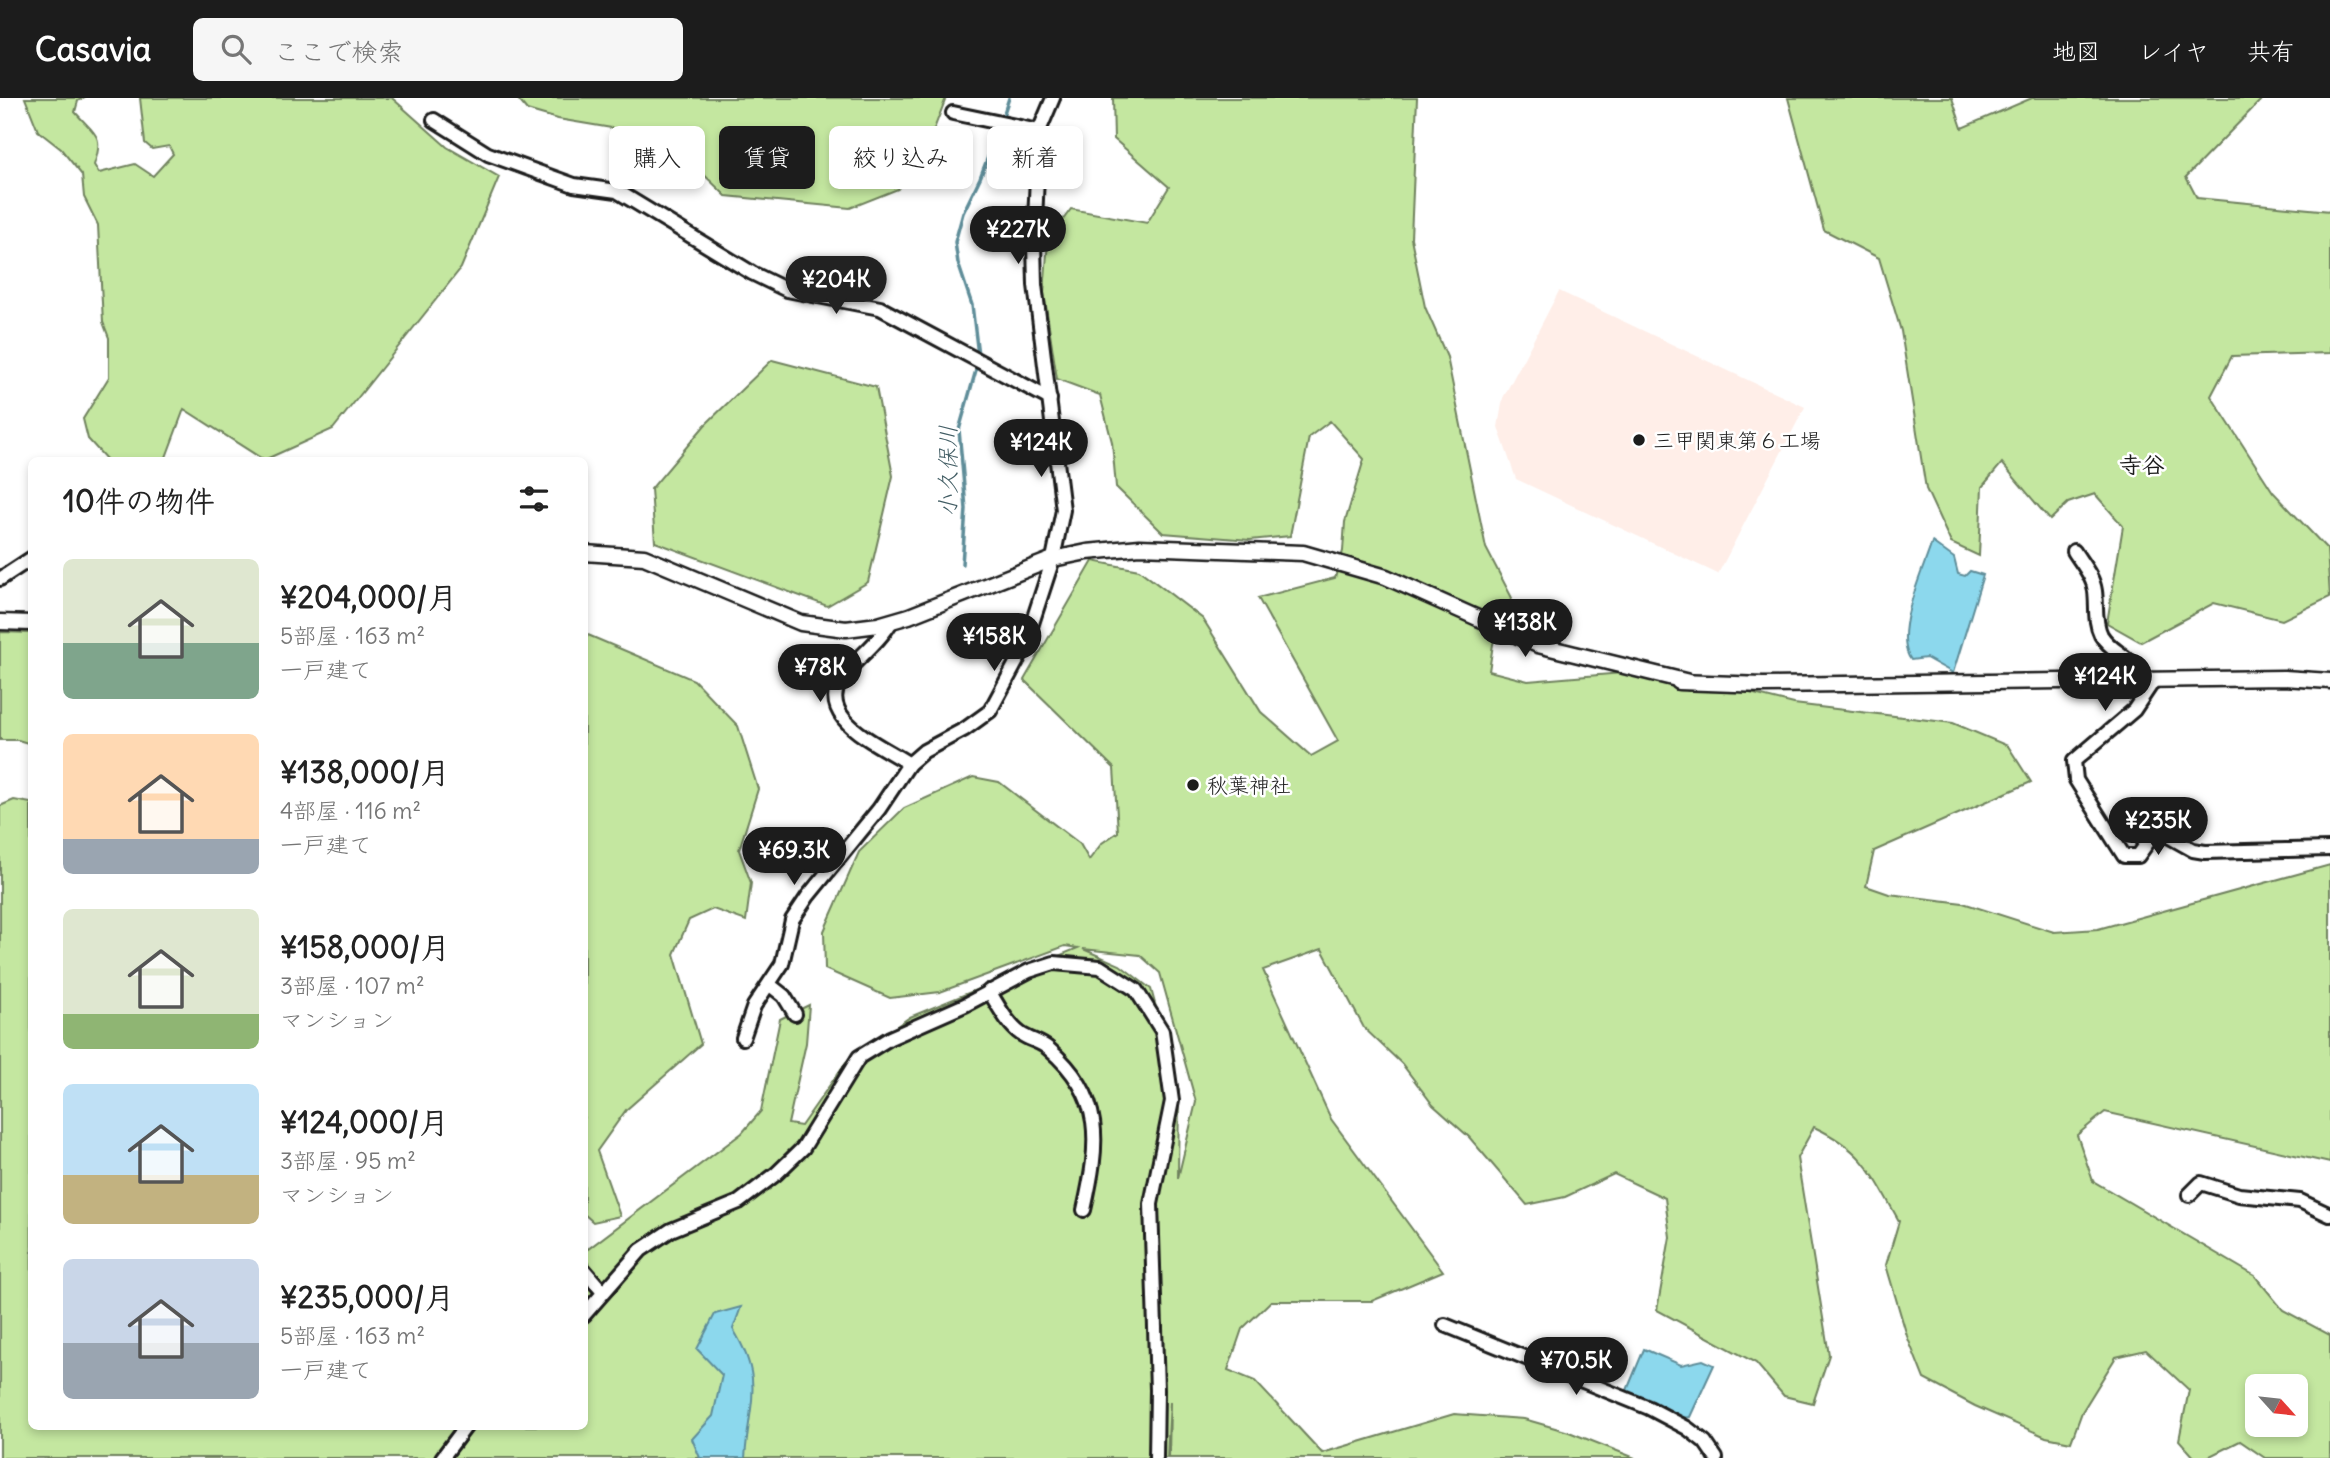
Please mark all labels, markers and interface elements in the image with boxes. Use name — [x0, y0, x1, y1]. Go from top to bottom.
search box — [193, 18, 683, 81]
text: Casavia — [35, 28, 151, 70]
icon: search — [217, 30, 255, 68]
text: ここで検索 — [273, 35, 403, 68]
text: 地図 — [2052, 36, 2100, 66]
text: レイヤ — [2138, 36, 2209, 66]
text: 共有 — [2247, 36, 2295, 66]
chip: 購入 — [609, 126, 705, 189]
chip: 賃貸 — [719, 126, 815, 189]
chip: 絞り込み — [829, 126, 973, 189]
chip: 新着 — [987, 126, 1083, 189]
pin: ¥227K — [969, 206, 1067, 266]
text: ¥227K — [986, 214, 1050, 243]
pin: ¥204K — [787, 256, 885, 316]
text: ¥204K — [802, 264, 870, 293]
pin: ¥124K — [992, 420, 1090, 479]
water label: 小久保川 — [933, 425, 962, 517]
text: ¥124K — [1010, 427, 1072, 456]
place label: 三甲関東第６工場 — [1653, 427, 1821, 454]
marker: 三甲関東第６工場 — [1631, 432, 1647, 448]
district label: 寺谷 — [2119, 450, 2165, 479]
icon: filters — [515, 480, 553, 518]
text: 10件の物件 — [63, 482, 215, 520]
text: ¥204,000/月 — [280, 578, 457, 616]
icon: home — [119, 587, 203, 671]
pin: ¥138K — [1476, 600, 1574, 659]
text: ¥138K — [1493, 607, 1557, 636]
pin: ¥158K — [945, 614, 1043, 673]
text: 5部屋 · 163 m² — [280, 621, 425, 650]
text: ¥158K — [962, 621, 1026, 650]
pin: ¥78K — [779, 644, 861, 704]
text: ¥78K — [794, 652, 846, 681]
pin: ¥124K — [2056, 654, 2154, 713]
text: 一戸建て — [280, 655, 372, 684]
text: ¥124K — [2074, 661, 2136, 690]
text: ¥138,000/月 — [280, 753, 450, 791]
icon: home — [119, 762, 203, 846]
place label: 秋葉神社 — [1207, 772, 1291, 799]
marker: 秋葉神社 — [1185, 777, 1201, 793]
text: 4部屋 · 116 m² — [280, 796, 421, 825]
pin: ¥235K — [2109, 798, 2207, 857]
text: ¥235K — [2125, 805, 2191, 834]
pin: ¥69.3K — [737, 828, 851, 887]
text: 一戸建て — [280, 830, 372, 859]
text: ¥69.3K — [758, 835, 830, 864]
text: ¥158,000/月 — [280, 928, 450, 966]
icon: home — [119, 937, 203, 1021]
text: 3部屋 · 107 m² — [280, 971, 425, 1000]
text: マンション — [280, 1005, 394, 1034]
text: ¥124,000/月 — [280, 1103, 449, 1141]
icon: home — [119, 1112, 203, 1196]
text: 3部屋 · 95 m² — [280, 1146, 416, 1175]
text: マンション — [280, 1180, 394, 1209]
text: ¥235,000/月 — [280, 1278, 454, 1316]
icon: home — [119, 1287, 203, 1371]
text: 5部屋 · 163 m² — [280, 1321, 425, 1350]
pin: ¥70.5K — [1519, 1338, 1633, 1397]
text: ¥70.5K — [1540, 1345, 1612, 1374]
text: 一戸建て — [280, 1355, 372, 1384]
north arrow — [2245, 1374, 2308, 1437]
map controls — [2245, 1374, 2308, 1437]

